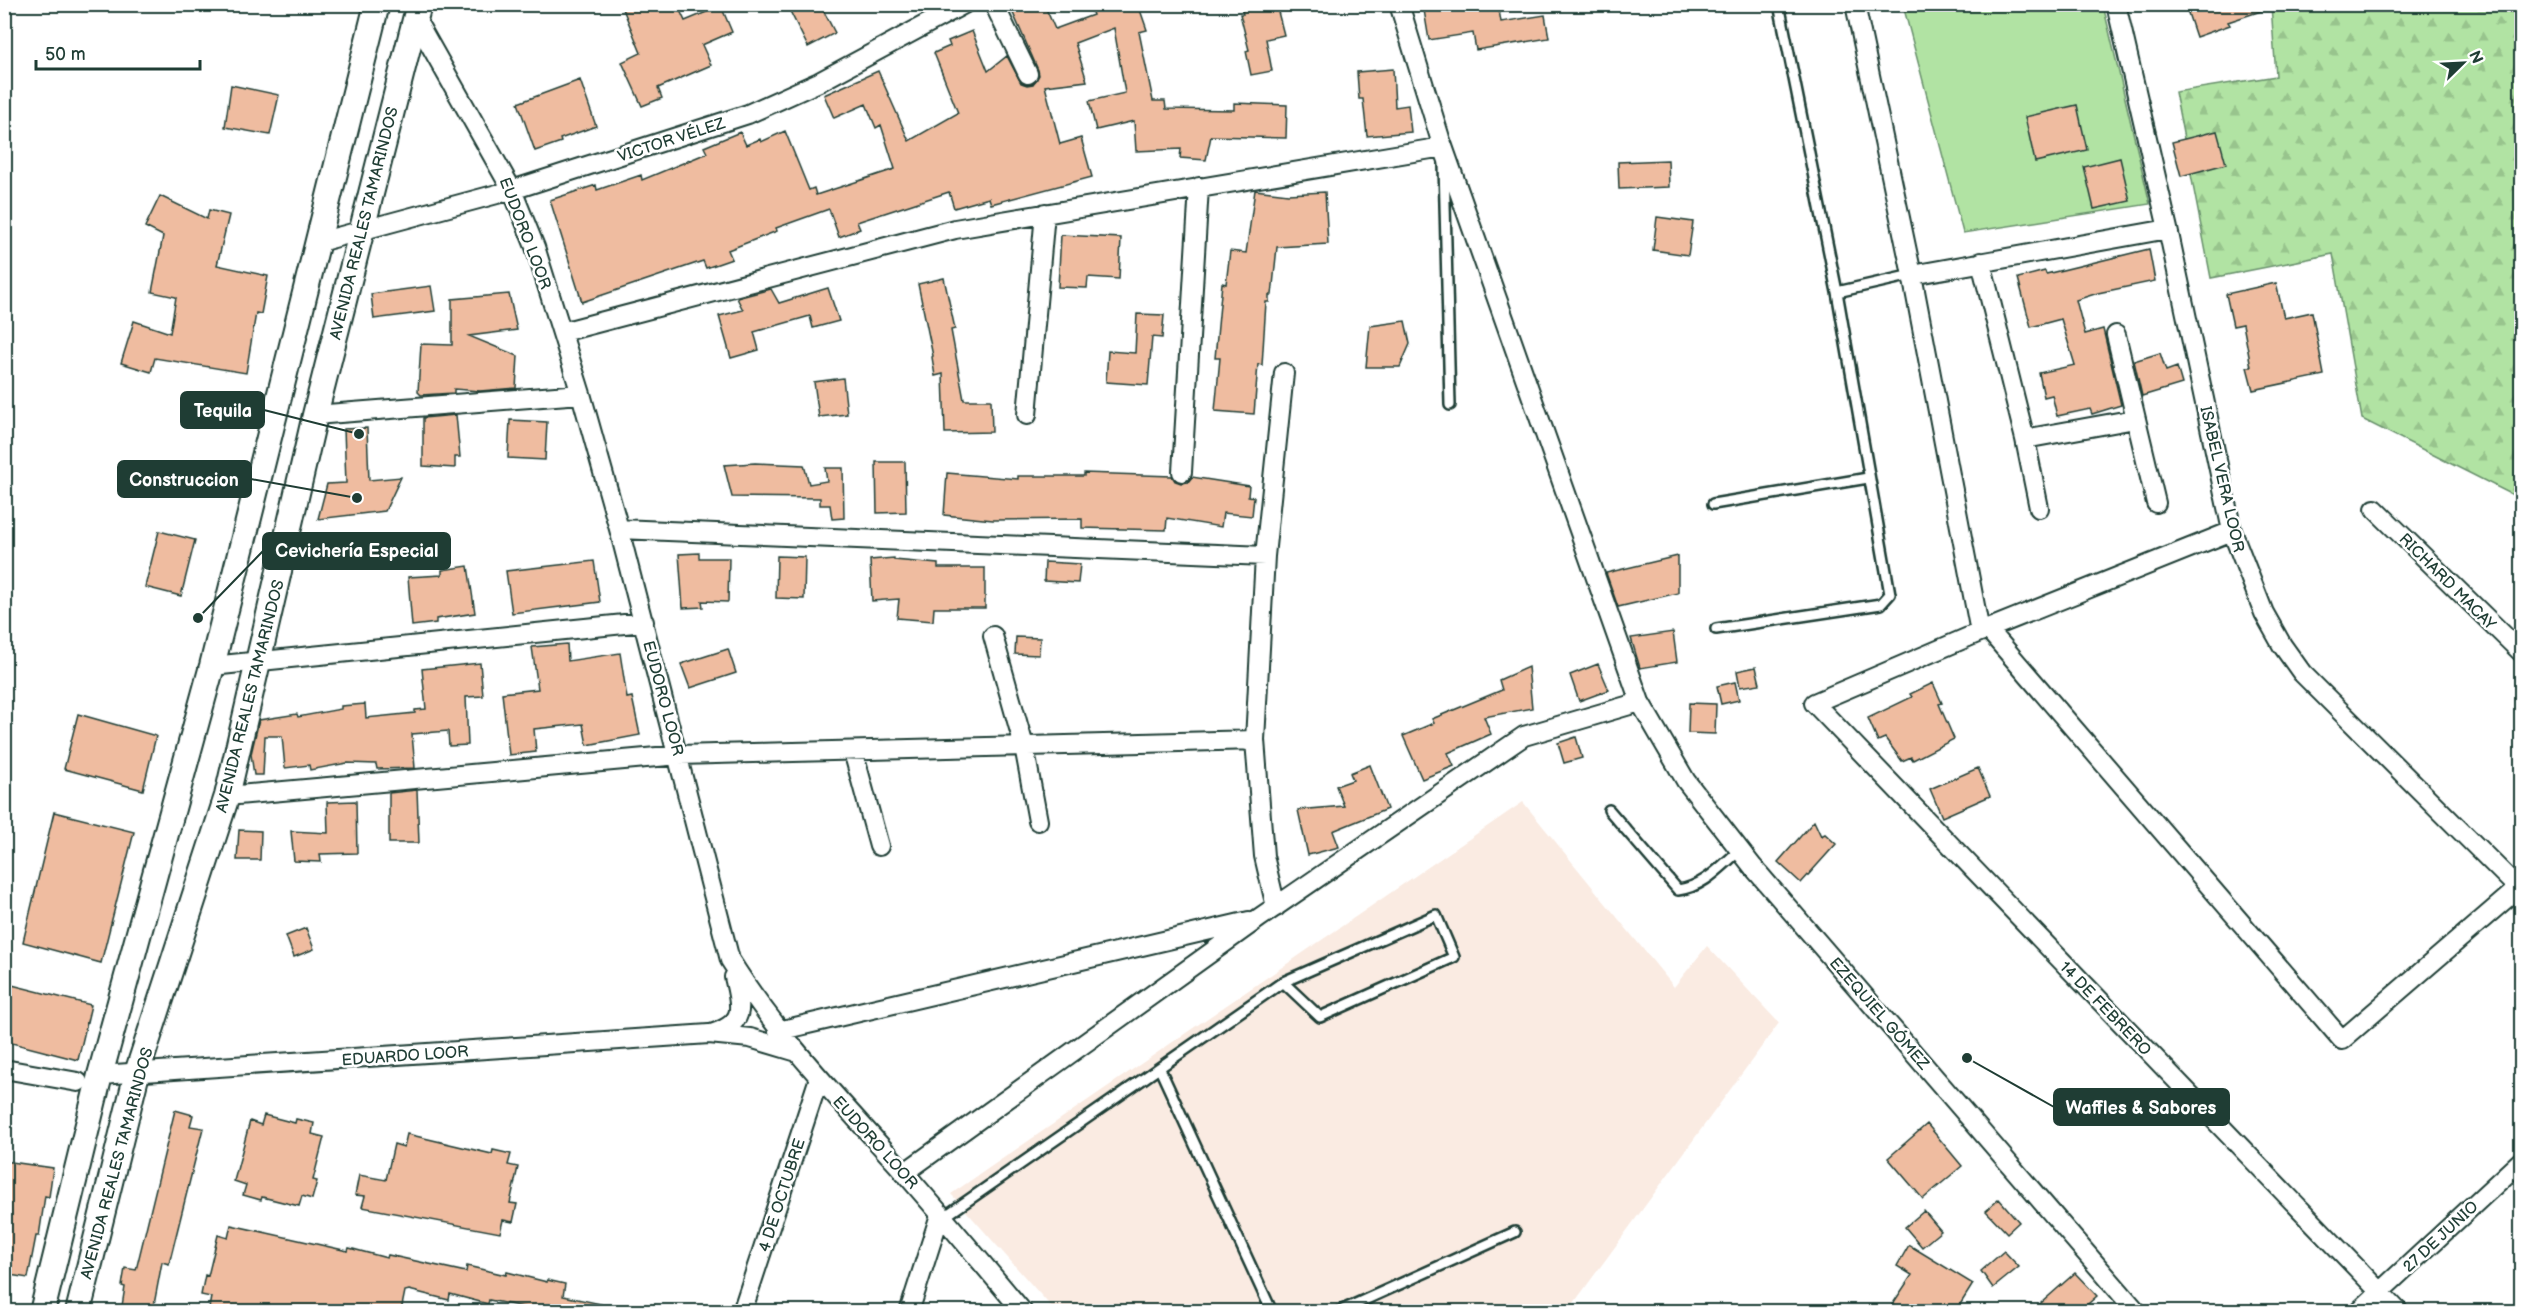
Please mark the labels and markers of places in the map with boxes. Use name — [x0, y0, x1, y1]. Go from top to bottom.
callout: Tequila — [181, 392, 264, 428]
callout: Construccion — [118, 461, 251, 497]
callout: Cevichería Especial — [263, 533, 450, 569]
callout: Waffles & Sabores — [2054, 1089, 2229, 1125]

